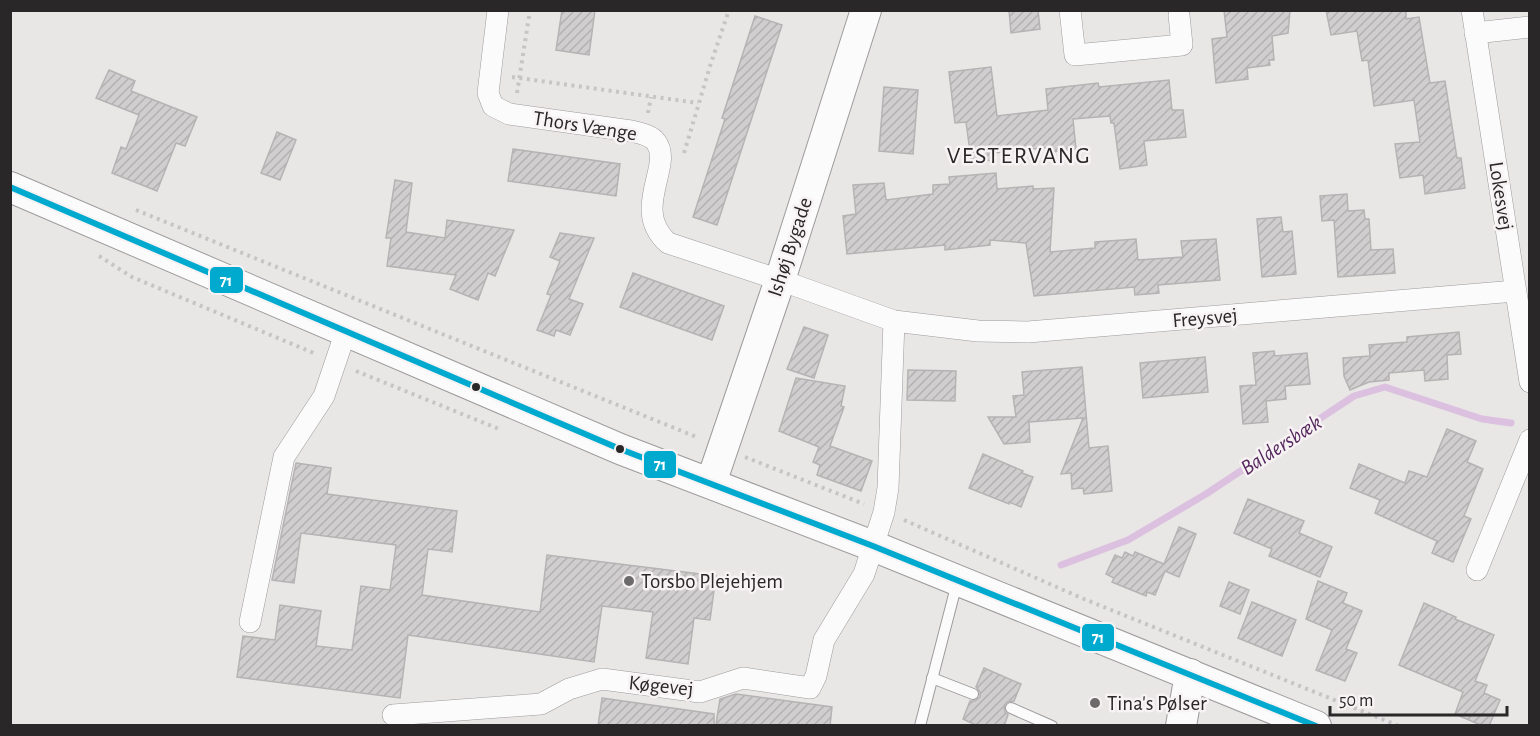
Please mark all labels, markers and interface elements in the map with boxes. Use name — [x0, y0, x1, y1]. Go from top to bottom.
street label: Thors Vænge — [532, 107, 638, 145]
district label: VESTERVANG — [947, 144, 1091, 168]
street label: Lokesvej — [1485, 160, 1517, 232]
street label: Ishøj Bygade — [764, 195, 816, 299]
line badge: 71 — [209, 266, 244, 294]
text: 71 — [220, 273, 232, 289]
street label: Freysvej — [1172, 305, 1238, 331]
unlabelled marker — [470, 381, 482, 393]
water label: Baldersbæk — [1237, 411, 1325, 479]
unlabelled marker — [614, 443, 626, 455]
line badge: 71 — [643, 450, 677, 479]
text: 71 — [654, 457, 666, 473]
place label: Torsbo Plejehjem — [641, 571, 783, 592]
marker: Torsbo Plejehjem — [622, 574, 636, 588]
line badge: 71 — [1081, 623, 1115, 652]
text: 71 — [1092, 630, 1104, 646]
street label: Køgevej — [628, 672, 694, 700]
scale bar — [1330, 679, 1507, 717]
text: 50 m — [1339, 692, 1373, 710]
place label: Tina's Pølser — [1107, 693, 1207, 714]
marker: Tina's Pølser — [1088, 696, 1102, 710]

